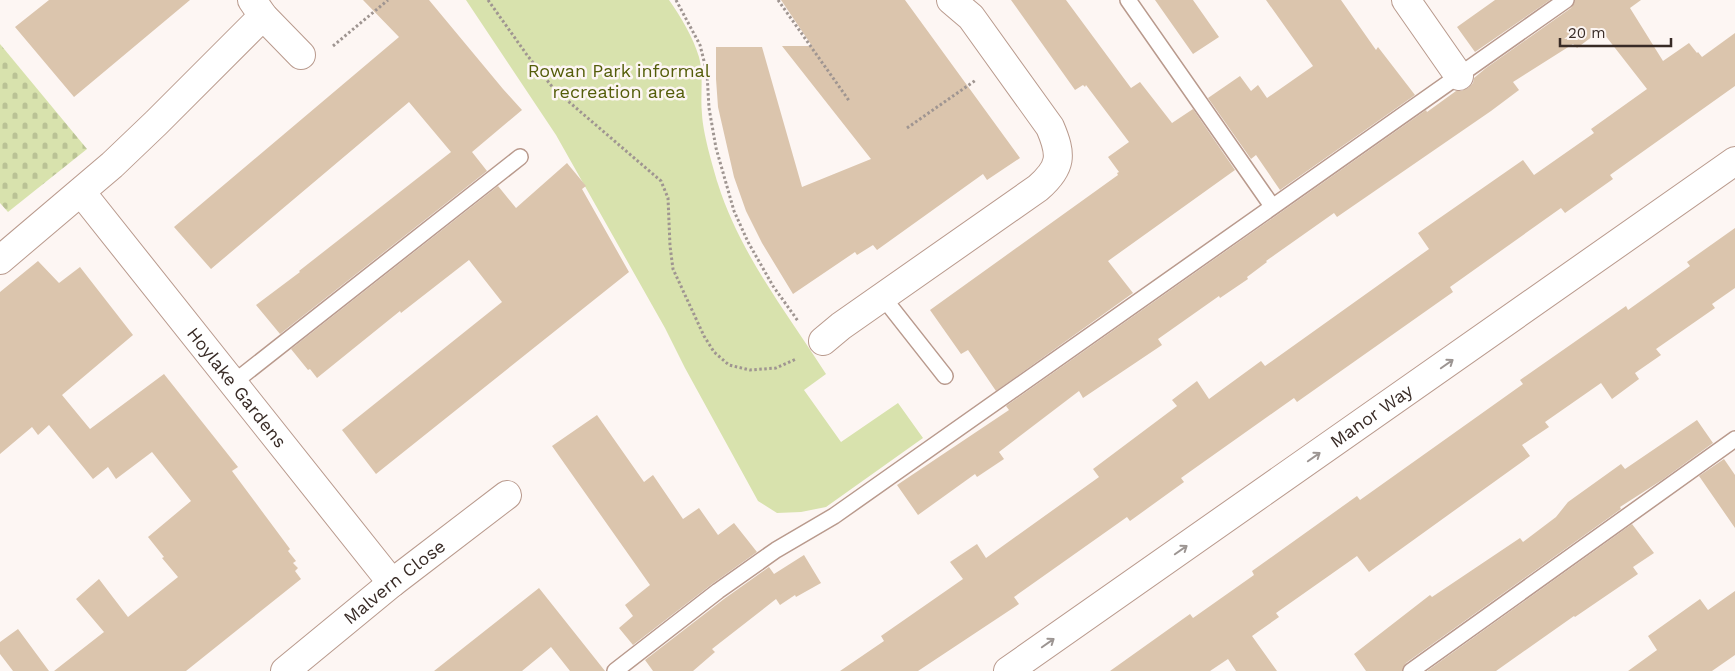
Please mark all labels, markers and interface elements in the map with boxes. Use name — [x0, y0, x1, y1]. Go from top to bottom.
scale bar — [1560, 15, 1671, 47]
text: 20 m — [1568, 24, 1606, 42]
park label: Rowan Park informal recreation area — [528, 60, 711, 102]
street label: Hoylake Gardens — [183, 323, 291, 452]
one-way arrow — [1440, 359, 1454, 369]
street label: Manor Way — [1326, 379, 1417, 452]
one-way arrow — [1307, 452, 1321, 462]
street label: Malvern Close — [339, 535, 449, 628]
one-way arrow — [1174, 545, 1188, 555]
one-way arrow — [1040, 638, 1054, 648]

